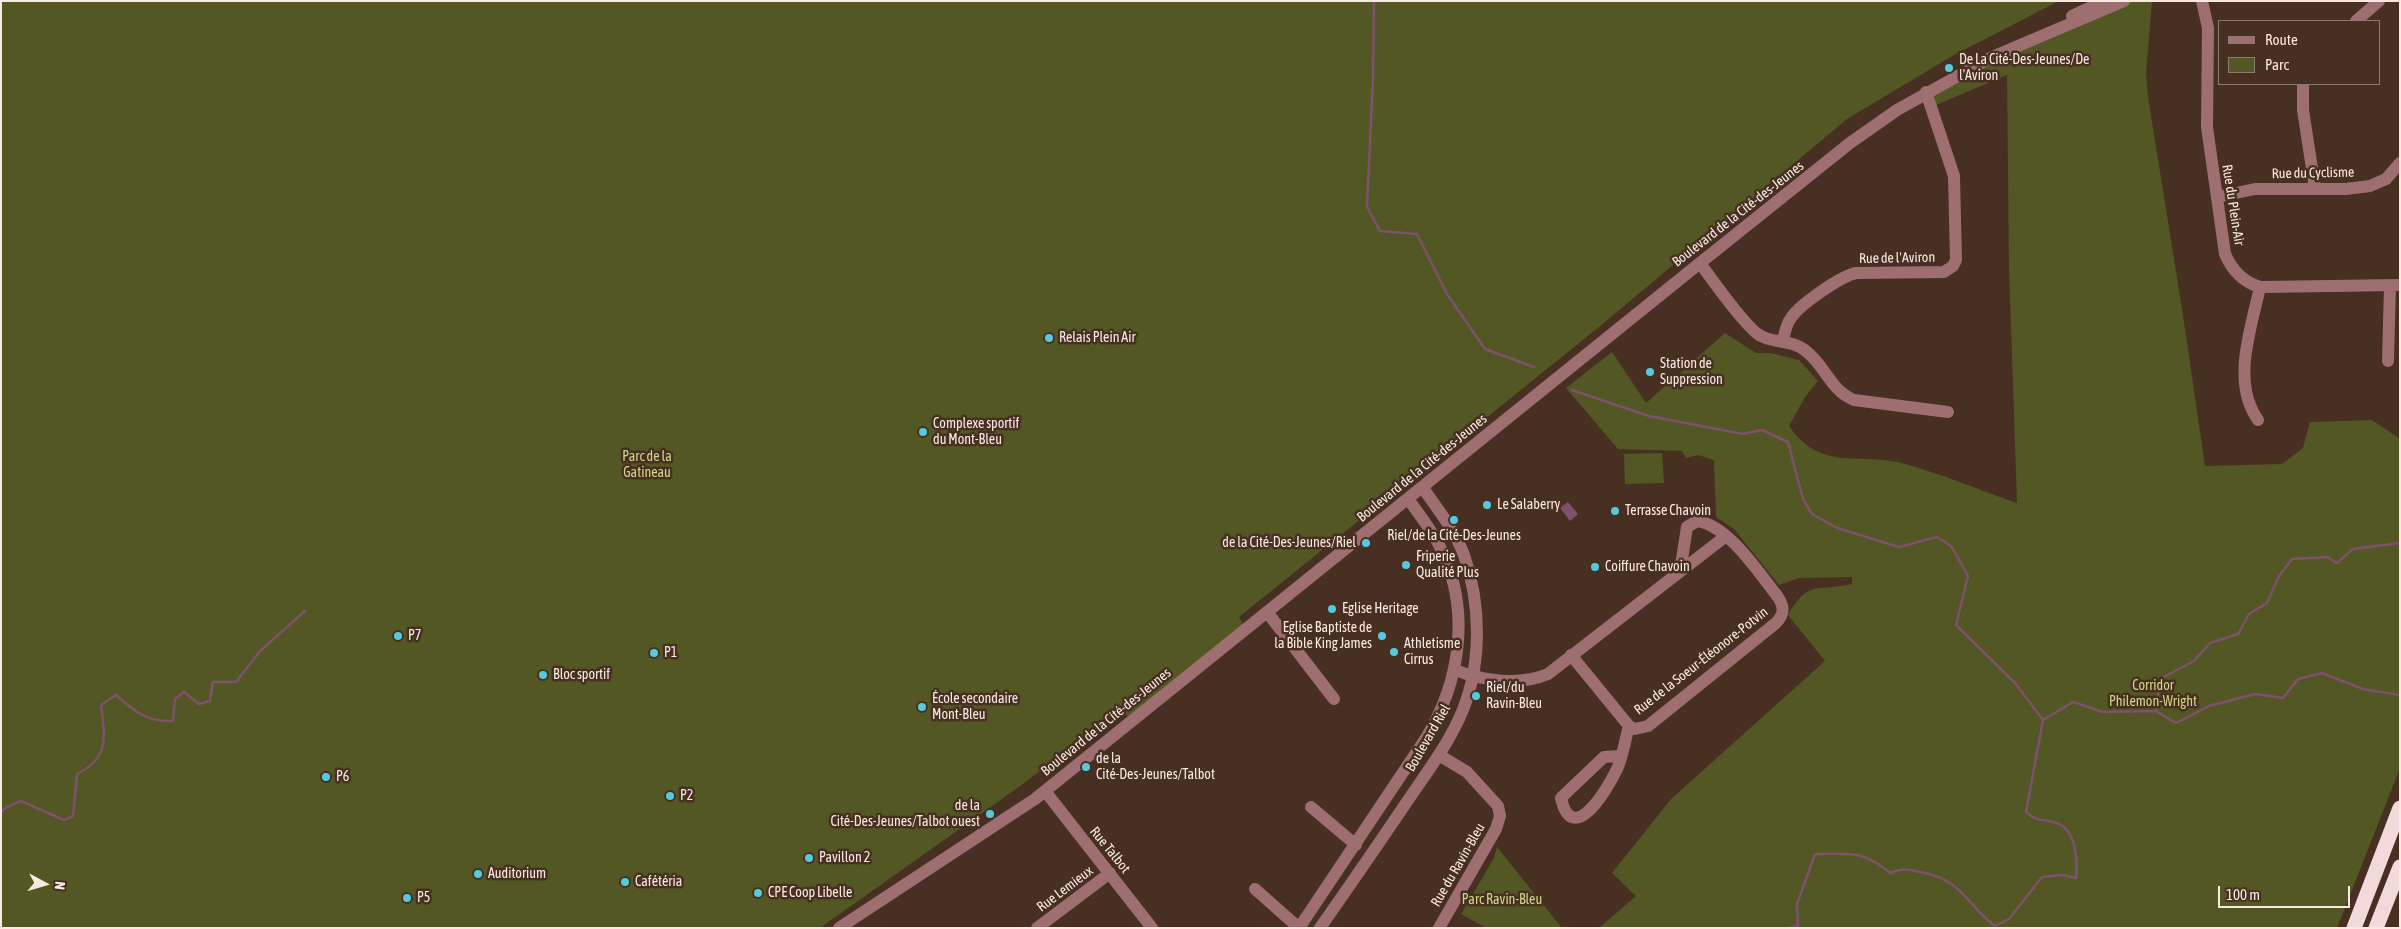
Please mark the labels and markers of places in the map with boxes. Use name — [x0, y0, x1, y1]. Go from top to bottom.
place label: De La Cité-Des-Jeunes/De l'Aviron — [1959, 52, 2089, 84]
marker: De La Cité-Des-Jeunes/De l'Aviron — [1943, 62, 1955, 74]
place label: Relais Plein Air — [1059, 330, 1136, 346]
marker: Relais Plein Air — [1043, 332, 1055, 344]
place label: Station de Suppression — [1660, 356, 1723, 388]
marker: Station de Suppression — [1644, 366, 1656, 378]
place label: Complexe sportif du Mont-Bleu — [933, 416, 1019, 448]
marker: Complexe sportif du Mont-Bleu — [917, 426, 929, 438]
place label: Le Salaberry — [1497, 497, 1560, 513]
marker: Le Salaberry — [1481, 499, 1493, 511]
place label: Terrasse Chavoin — [1625, 503, 1711, 519]
marker: Terrasse Chavoin — [1609, 505, 1621, 517]
marker: Riel/de la Cité-Des-Jeunes — [1448, 514, 1460, 526]
place label: Riel/de la Cité-Des-Jeunes — [1387, 528, 1521, 544]
place label: de la Cité-Des-Jeunes/Riel — [1222, 535, 1356, 551]
marker: de la Cité-Des-Jeunes/Riel — [1360, 537, 1372, 549]
place label: Friperie Qualité Plus — [1416, 549, 1479, 582]
marker: Friperie Qualité Plus — [1400, 559, 1412, 571]
place label: Coiffure Chavoin — [1605, 559, 1690, 575]
marker: Coiffure Chavoin — [1589, 561, 1601, 573]
place label: Eglise Heritage — [1342, 601, 1419, 617]
marker: Eglise Heritage — [1326, 603, 1338, 615]
place label: Eglise Baptiste de la Bible King James — [1274, 620, 1372, 652]
place label: P7 — [408, 628, 421, 644]
marker: P7 — [392, 630, 404, 642]
marker: Eglise Baptiste de la Bible King James — [1376, 630, 1388, 642]
place label: Athletisme Cirrus — [1404, 636, 1460, 669]
place label: P1 — [664, 645, 677, 661]
marker: Athletisme Cirrus — [1388, 646, 1400, 658]
marker: P1 — [648, 647, 660, 659]
place label: Bloc sportif — [553, 667, 610, 683]
marker: Bloc sportif — [537, 669, 549, 681]
place label: Riel/du Ravin-Bleu — [1486, 680, 1542, 712]
marker: Riel/du Ravin-Bleu — [1470, 690, 1482, 702]
place label: École secondaire Mont-Bleu — [932, 691, 1018, 724]
marker: École secondaire Mont-Bleu — [916, 701, 928, 713]
place label: de la Cité-Des-Jeunes/Talbot — [1096, 751, 1215, 784]
marker: de la Cité-Des-Jeunes/Talbot — [1080, 761, 1092, 773]
place label: P6 — [336, 769, 349, 785]
marker: P6 — [320, 771, 332, 783]
place label: P2 — [680, 788, 693, 804]
marker: P2 — [664, 790, 676, 802]
place label: de la Cité-Des-Jeunes/Talbot ouest — [830, 798, 980, 830]
marker: de la Cité-Des-Jeunes/Talbot ouest — [984, 808, 996, 820]
place label: Pavillon 2 — [819, 850, 870, 866]
marker: Pavillon 2 — [803, 852, 815, 864]
place label: Auditorium — [488, 866, 546, 882]
marker: Auditorium — [472, 868, 484, 880]
place label: Cafétéria — [635, 874, 682, 890]
marker: Cafétéria — [619, 876, 631, 888]
place label: CPE Coop Libelle — [768, 885, 852, 901]
marker: CPE Coop Libelle — [752, 887, 764, 899]
place label: P5 — [417, 890, 430, 906]
marker: P5 — [401, 892, 413, 904]

